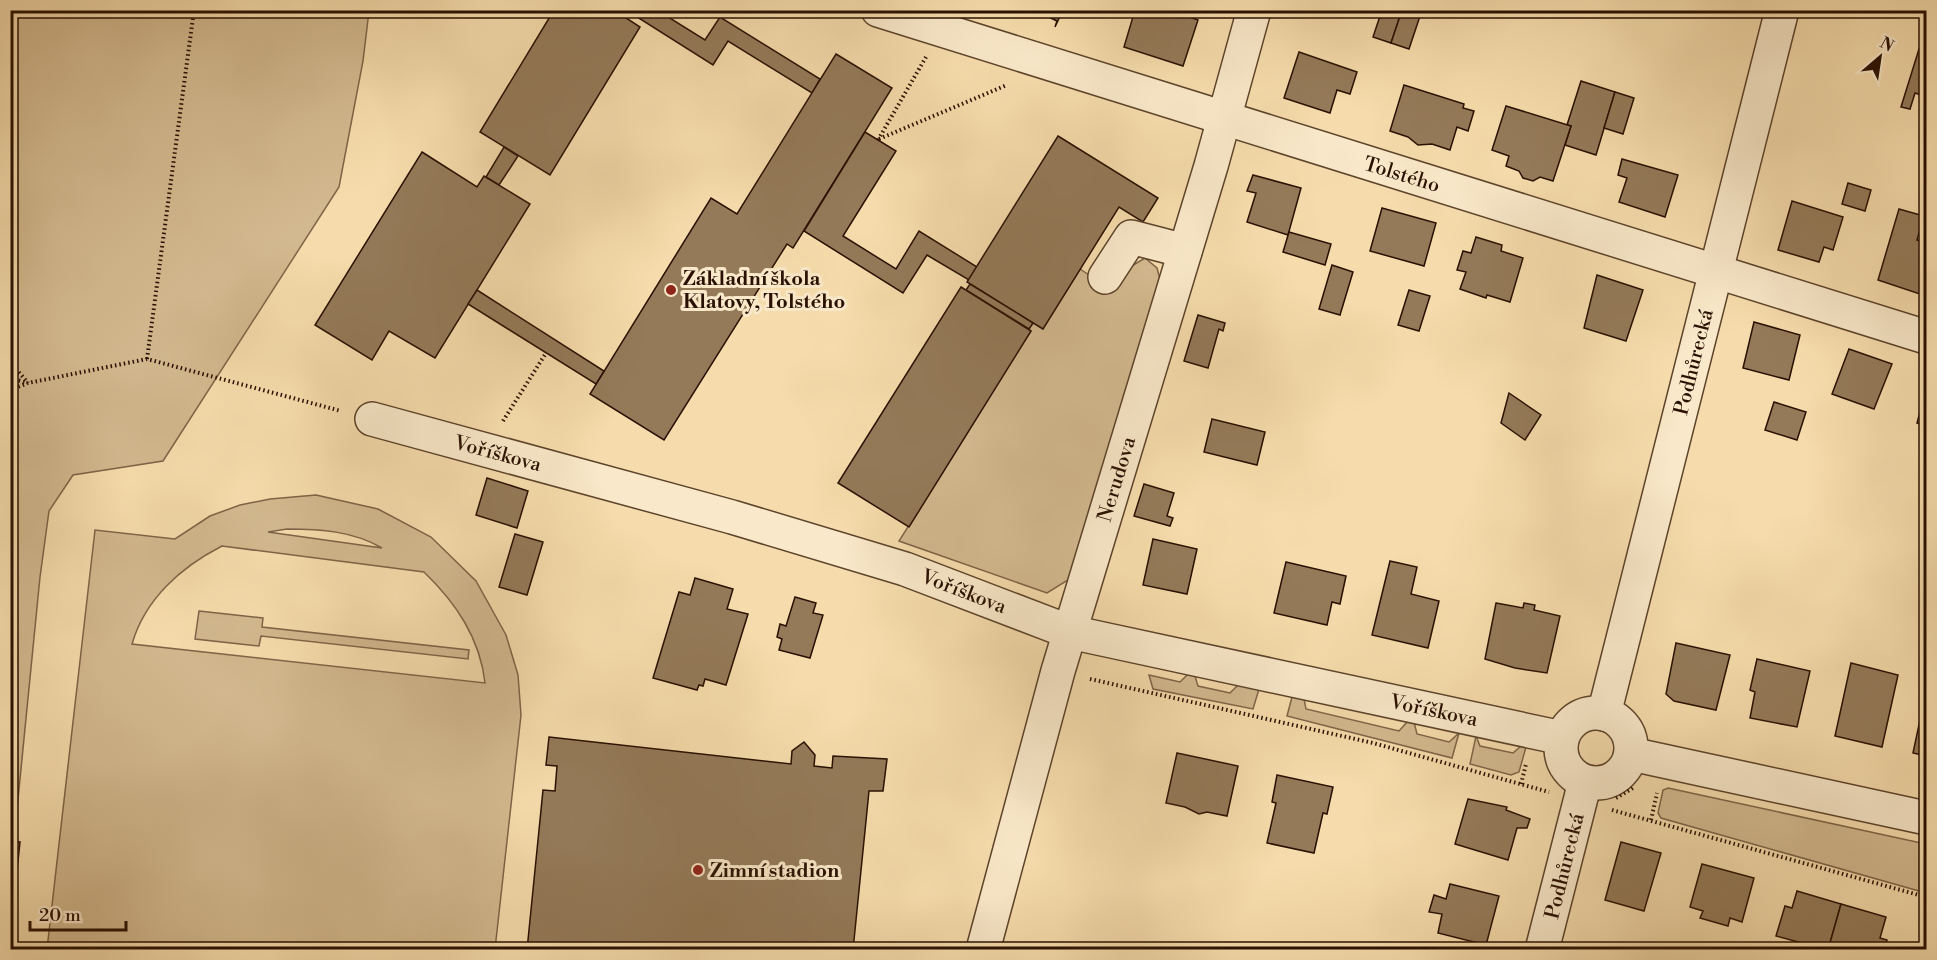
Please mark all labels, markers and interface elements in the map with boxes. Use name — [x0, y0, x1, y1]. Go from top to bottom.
north arrow — [1850, 27, 1910, 87]
text: N — [1876, 33, 1897, 57]
street label: Tolstého — [1360, 152, 1443, 199]
place label: Základní škola Klatovy, Tolstého — [683, 267, 845, 315]
marker: Základní škola Klatovy, Tolstého — [664, 283, 678, 297]
street label: Podhůrecká — [1669, 306, 1720, 418]
street label: Voříškova — [450, 431, 545, 478]
street label: Nerudova — [1093, 433, 1142, 525]
street label: Voříškova — [916, 564, 1010, 620]
street label: Voříškova — [1386, 690, 1481, 733]
street label: Podhůrecká — [1540, 810, 1591, 922]
place label: Zimní stadion — [710, 859, 840, 884]
marker: Zimní stadion — [691, 863, 705, 877]
scale bar — [30, 894, 126, 932]
text: 20 m — [39, 904, 81, 927]

